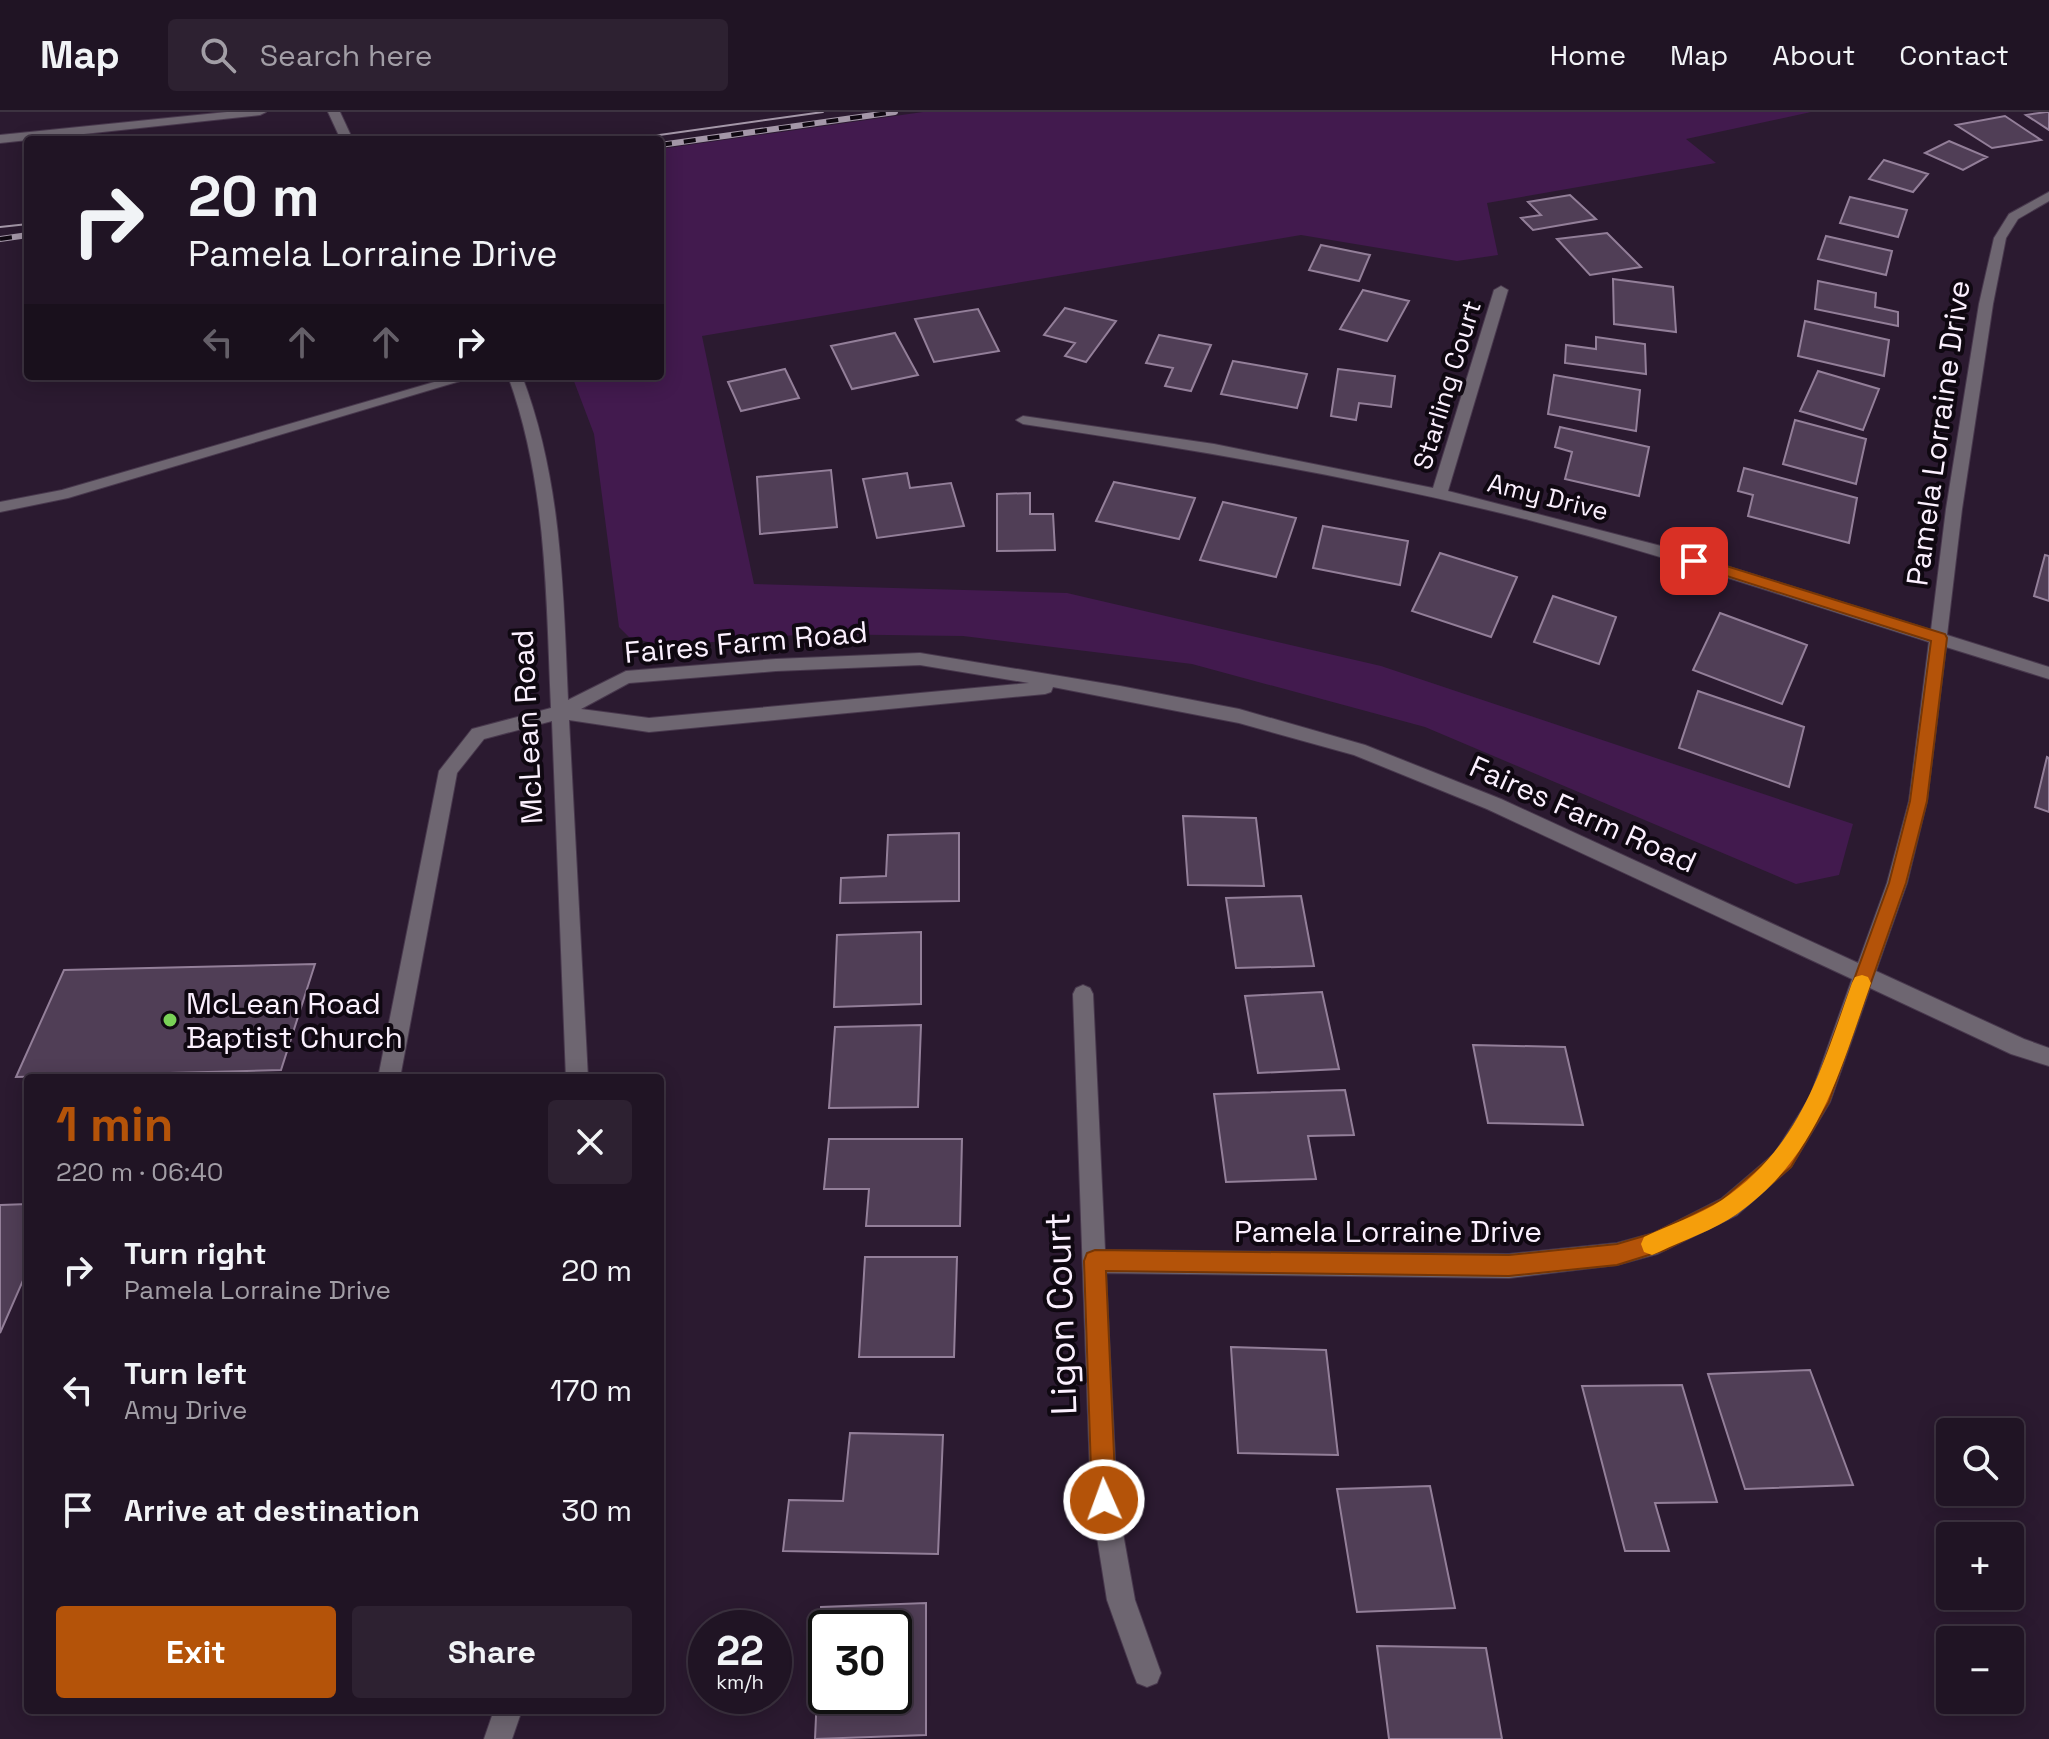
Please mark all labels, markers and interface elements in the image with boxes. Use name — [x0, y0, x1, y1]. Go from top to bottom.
search box — [168, 19, 728, 91]
text: Map — [40, 31, 120, 79]
icon: search — [196, 33, 240, 77]
text: Search here — [260, 36, 433, 75]
text: Home — [1550, 37, 1626, 73]
text: Map — [1670, 37, 1728, 73]
text: About — [1772, 37, 1855, 73]
text: Contact — [1899, 37, 2009, 73]
text: 20 m — [188, 161, 320, 232]
icon: right — [56, 168, 160, 272]
text: Pamela Lorraine Drive — [188, 231, 558, 277]
street label: Pamela Lorraine Drive — [1897, 278, 1979, 588]
street label: Starling Court — [1405, 296, 1489, 474]
icon: left — [196, 320, 240, 364]
icon: ahead — [280, 320, 324, 364]
icon: ahead — [364, 320, 408, 364]
icon: right — [448, 320, 492, 364]
street label: Amy Drive — [1484, 466, 1612, 528]
pin — [1660, 527, 1728, 595]
icon: arrive — [1672, 539, 1716, 583]
street label: Faires Farm Road — [623, 612, 869, 672]
street label: McLean Road — [502, 629, 552, 825]
street label: Faires Farm Road — [1463, 746, 1703, 882]
place label: McLean Road Baptist Church — [186, 984, 403, 1057]
marker: McLean Road Baptist Church — [161, 1011, 179, 1029]
text: 1 min — [56, 1094, 173, 1155]
button: close — [548, 1100, 632, 1184]
text: 220 m · 06:40 — [56, 1155, 223, 1189]
street label: Ligon Court — [1034, 1212, 1088, 1416]
street label: Pamela Lorraine Drive — [1234, 1212, 1542, 1251]
text: Turn right — [124, 1234, 267, 1273]
icon: right — [56, 1248, 100, 1292]
text: 20 m — [561, 1251, 632, 1290]
text: Pamela Lorraine Drive — [124, 1273, 391, 1307]
text: Turn left — [124, 1354, 247, 1393]
icon: left — [56, 1368, 100, 1412]
text: 170 m — [550, 1371, 632, 1410]
text: Amy Drive — [124, 1393, 247, 1427]
map controls — [1936, 1418, 2024, 1714]
button: search — [1936, 1418, 2024, 1506]
position arrow — [1062, 1458, 1146, 1542]
icon: arrive — [56, 1488, 100, 1532]
text: Arrive at destination — [124, 1491, 420, 1530]
text: 30 m — [561, 1491, 632, 1530]
button: + — [1936, 1522, 2024, 1610]
button: Exit — [56, 1606, 336, 1698]
button: Share — [352, 1606, 632, 1698]
speed limit sign: 30 — [808, 1610, 912, 1714]
text: 22 — [716, 1626, 764, 1677]
button: − — [1936, 1626, 2024, 1714]
text: km/h — [716, 1669, 764, 1695]

